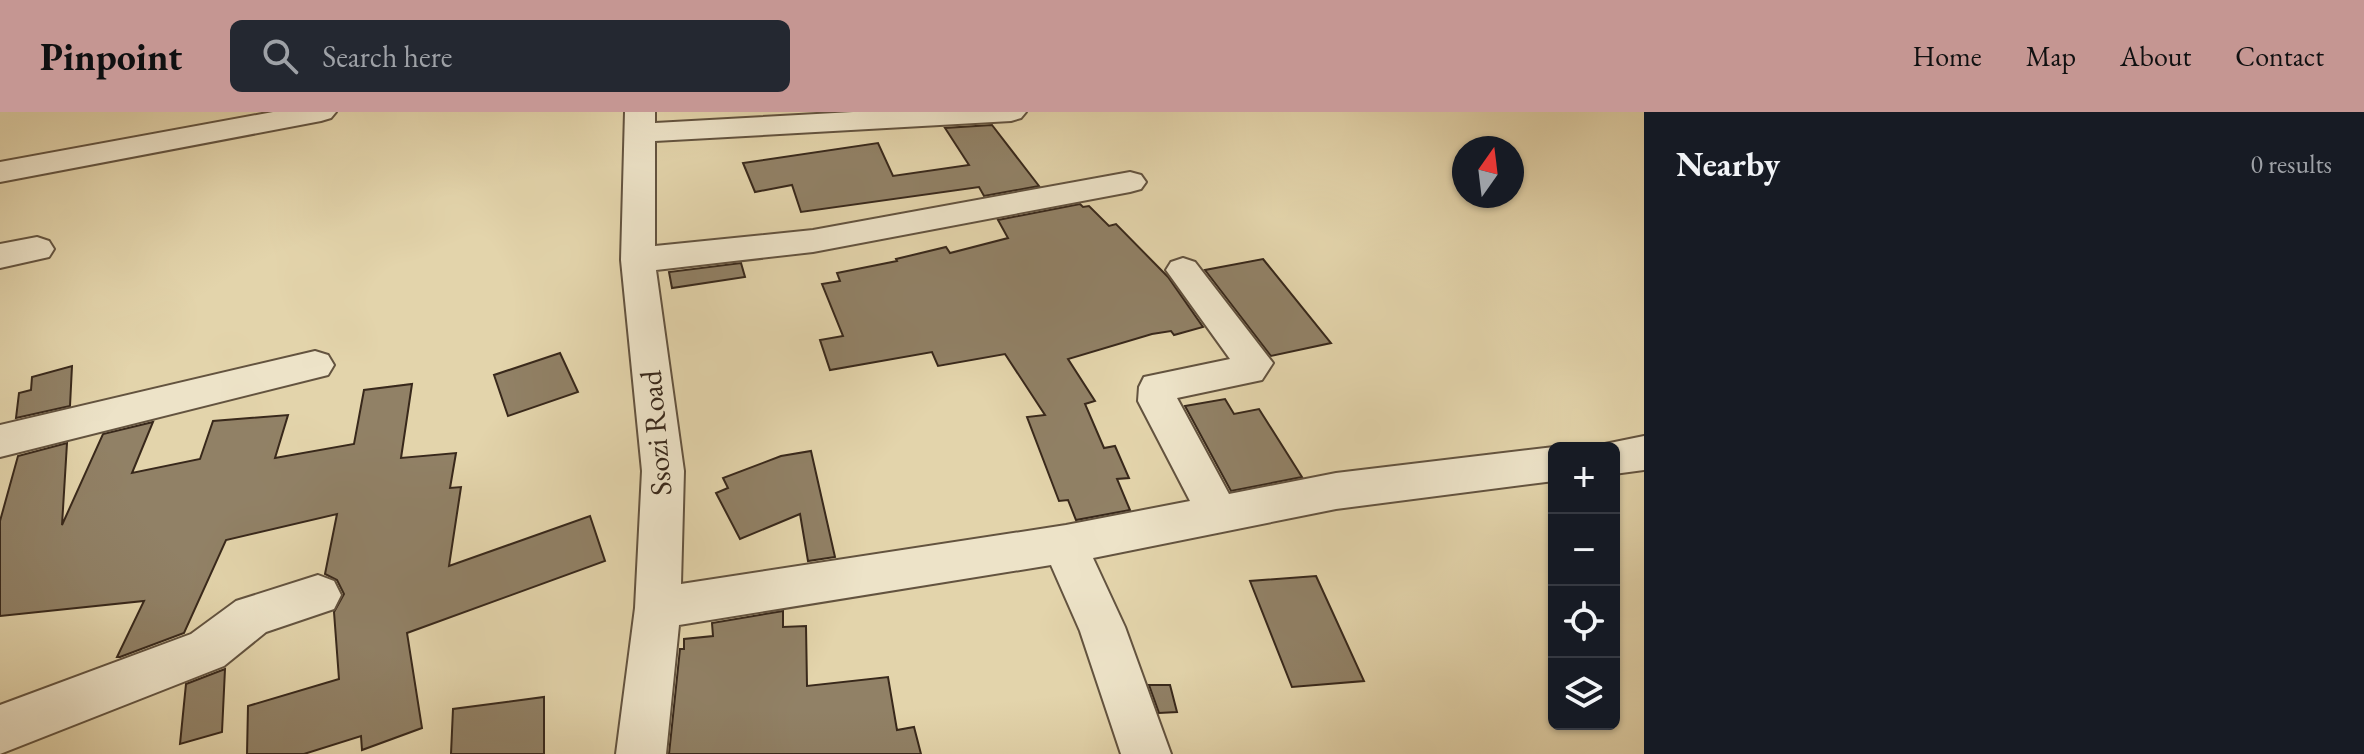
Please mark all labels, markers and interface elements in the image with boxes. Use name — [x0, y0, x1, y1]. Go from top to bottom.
search box — [230, 20, 790, 92]
text: Pinpoint — [40, 32, 182, 81]
icon: search — [258, 34, 302, 78]
text: Search here — [322, 37, 452, 76]
text: Home — [1912, 38, 1982, 74]
text: Map — [2026, 38, 2076, 74]
text: About — [2120, 38, 2191, 74]
text: Contact — [2235, 38, 2324, 74]
north arrow — [1452, 136, 1524, 208]
text: Nearby — [1676, 142, 1780, 186]
text: 0 results — [2251, 147, 2332, 181]
street label: Ssozi Road — [631, 368, 680, 497]
map controls — [1548, 442, 1620, 730]
button: + — [1548, 442, 1620, 514]
button: − — [1548, 514, 1620, 586]
button: locate — [1548, 586, 1620, 658]
button: layers — [1548, 658, 1620, 730]

